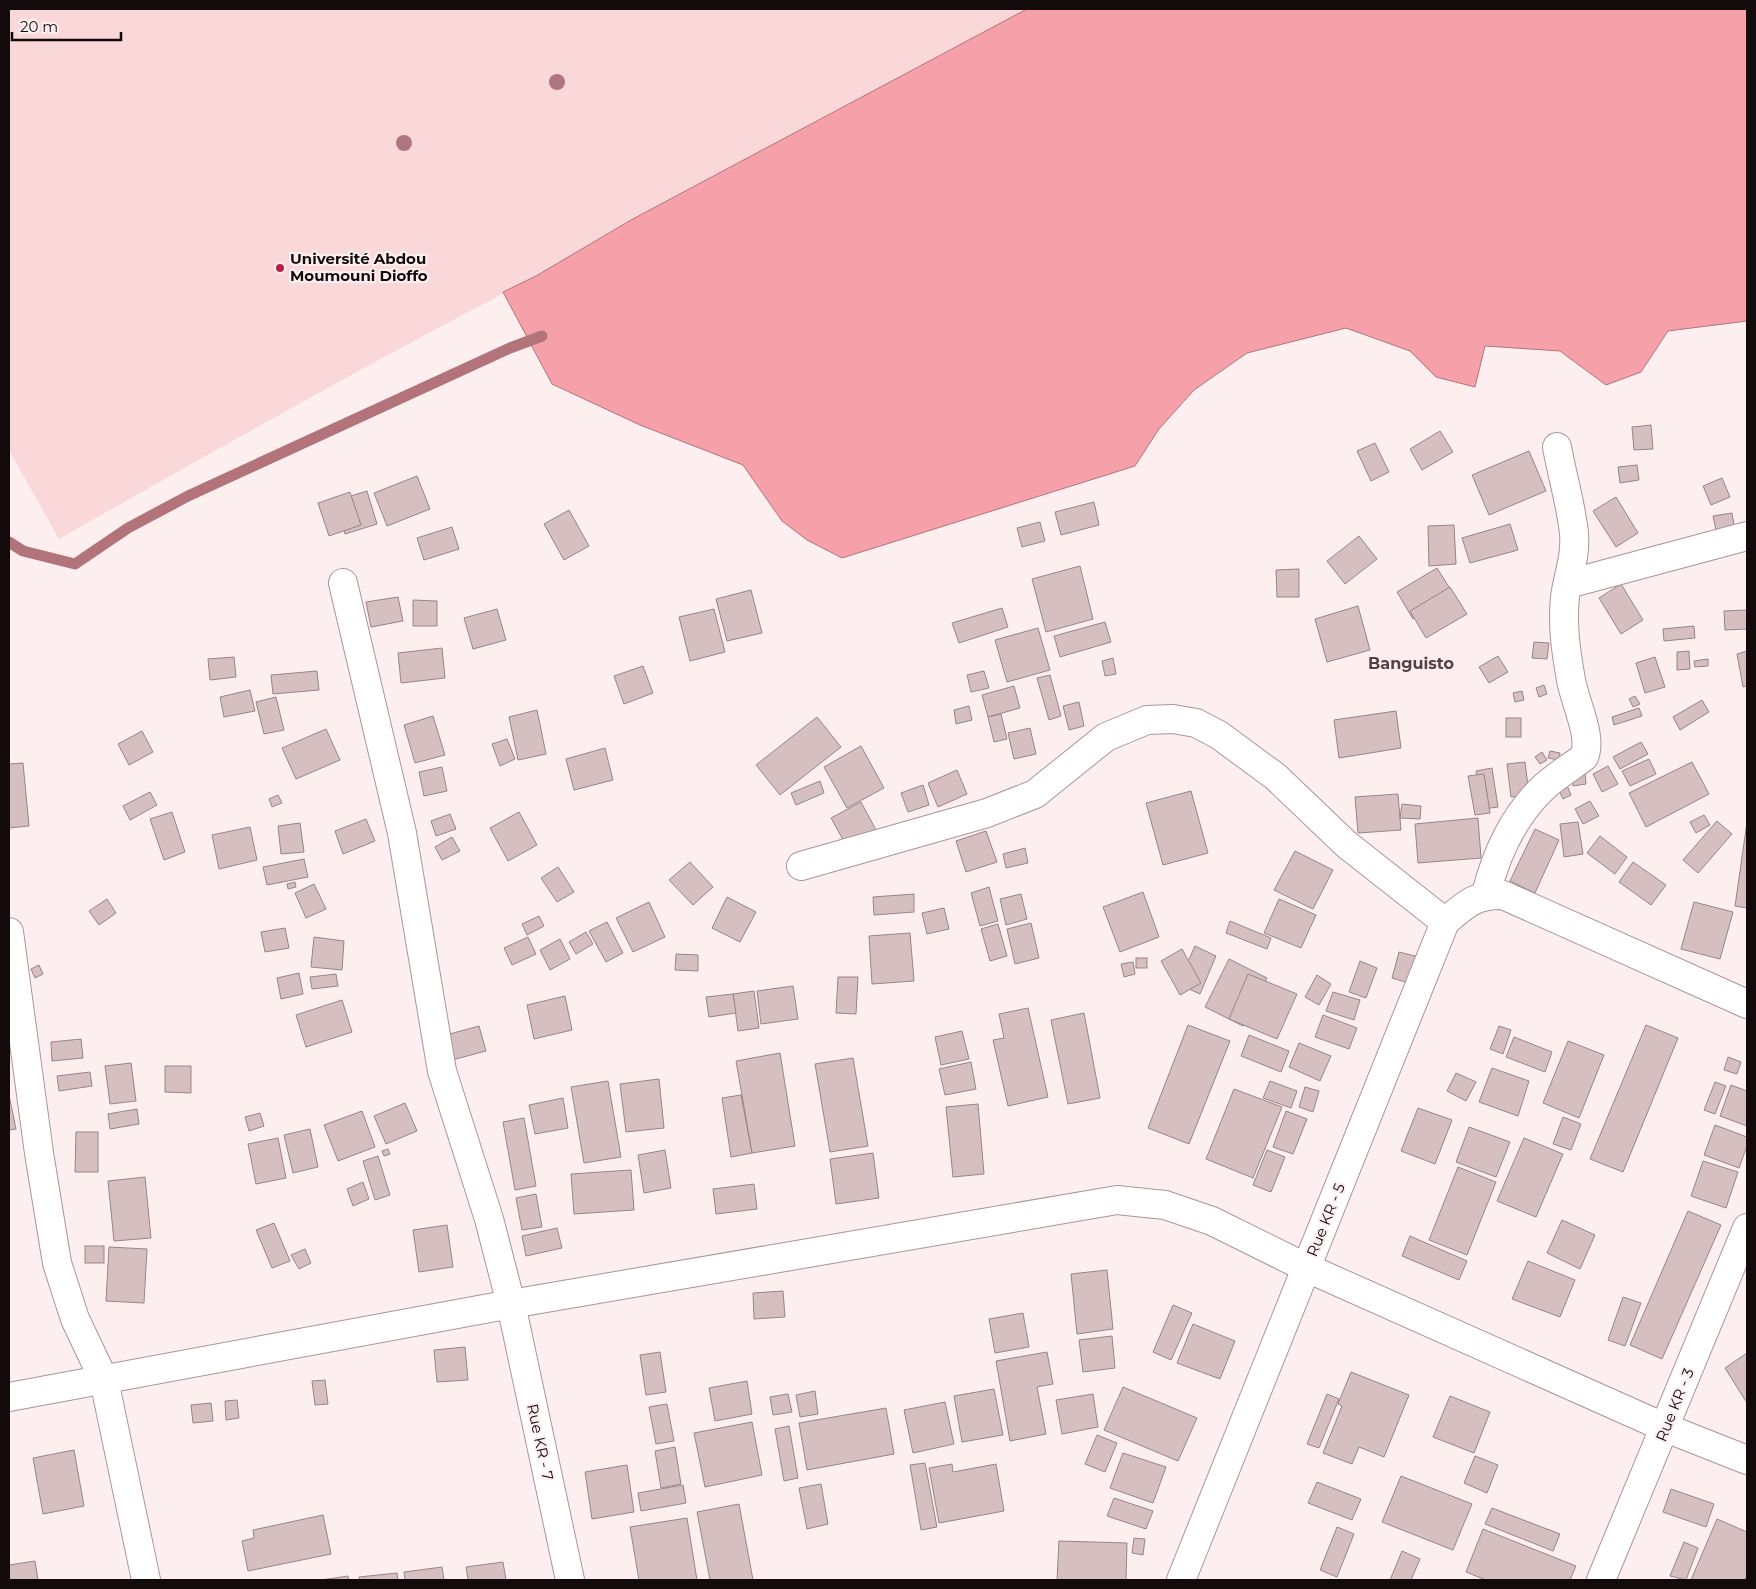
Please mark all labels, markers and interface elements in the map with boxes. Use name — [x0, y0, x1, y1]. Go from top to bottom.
scale bar — [12, 10, 121, 42]
text: 20 m — [20, 17, 58, 36]
place label: Université Abdou Moumouni Dioffo — [290, 249, 428, 285]
marker: Université Abdou Moumouni Dioffo — [274, 262, 286, 274]
district label: Banguisto — [1368, 654, 1454, 673]
street label: Rue KR - 5 — [1302, 1180, 1349, 1259]
street label: Rue KR - 3 — [1651, 1365, 1698, 1444]
street label: Rue KR - 7 — [523, 1402, 558, 1482]

